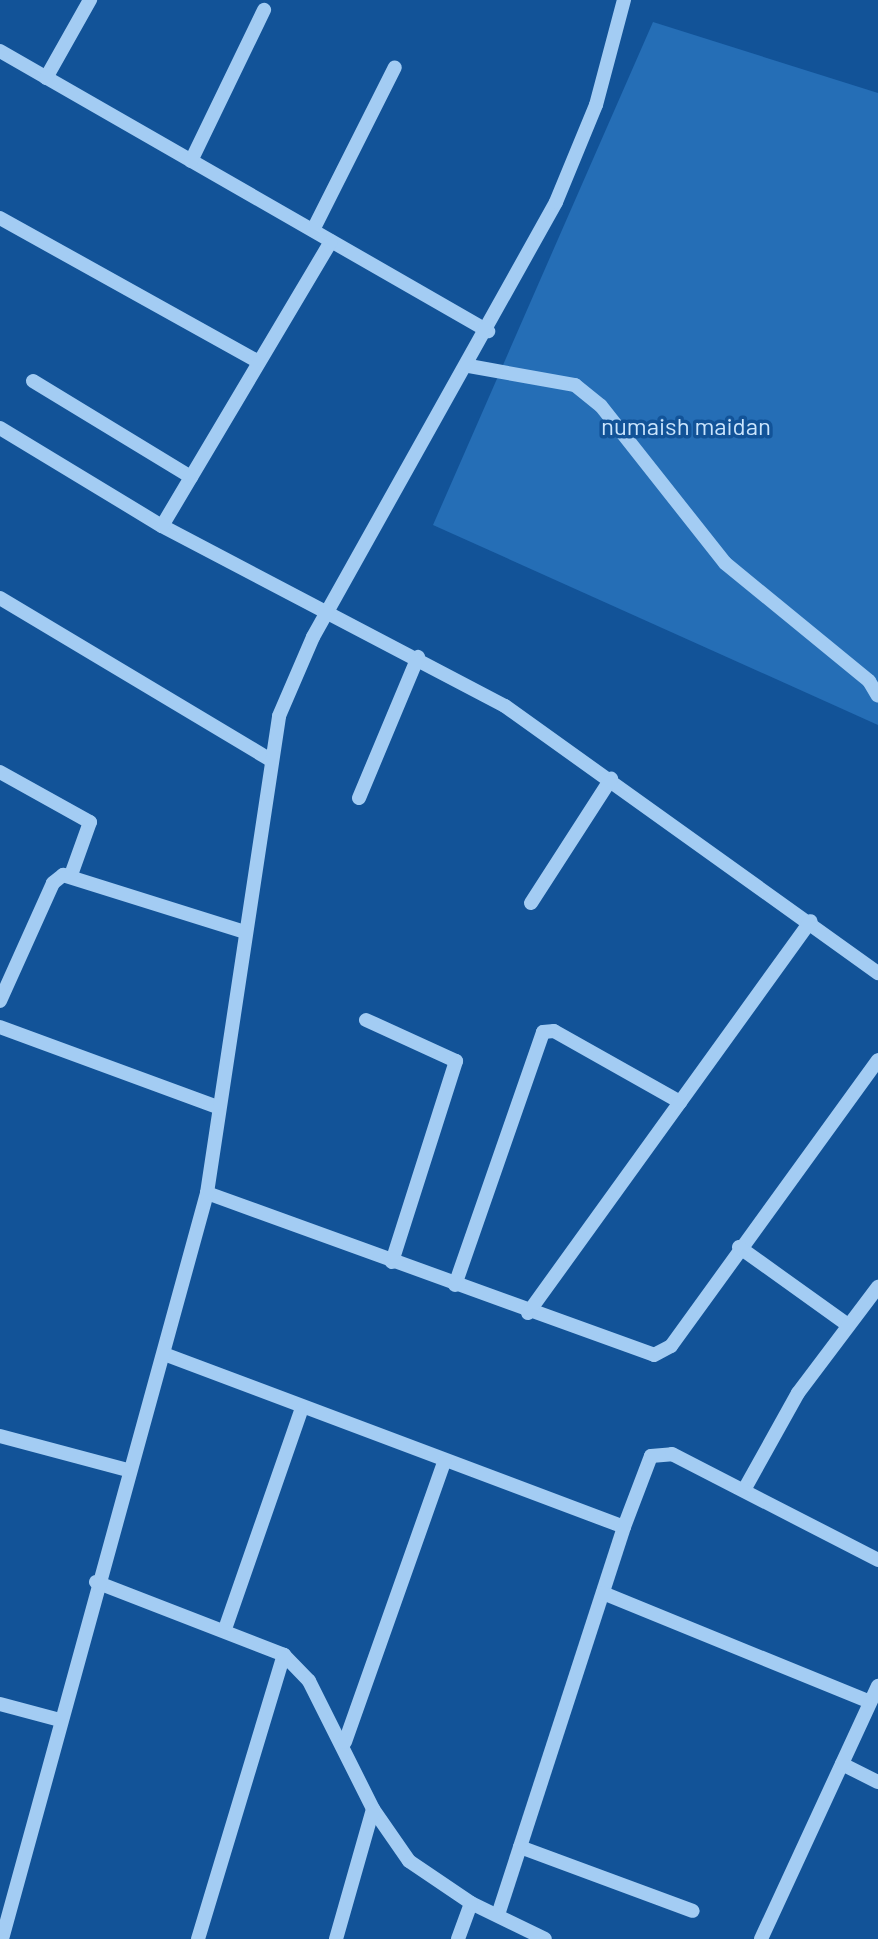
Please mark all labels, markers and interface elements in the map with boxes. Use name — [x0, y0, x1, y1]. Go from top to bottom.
park label: numaish maidan — [601, 412, 771, 440]

